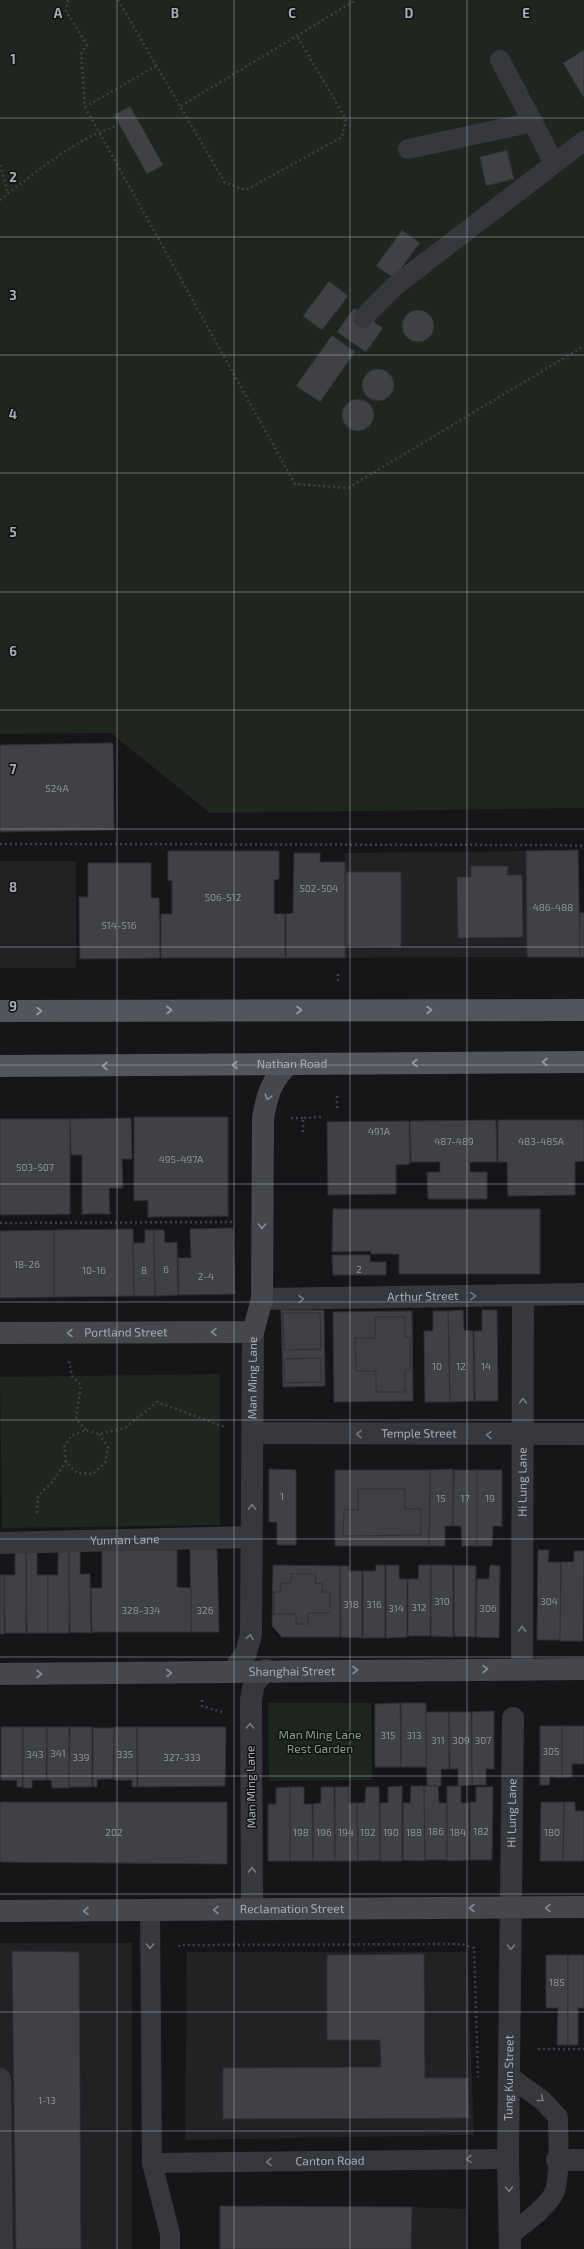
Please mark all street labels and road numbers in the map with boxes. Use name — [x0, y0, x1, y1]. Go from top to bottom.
street label: Nathan Road — [257, 1056, 327, 1070]
street label: Arthur Street — [387, 1288, 459, 1303]
street label: Portland Street — [84, 1324, 168, 1339]
street label: Man Ming Lane — [244, 1336, 259, 1419]
street label: Temple Street — [381, 1425, 457, 1440]
street label: Hi Lung Lane — [514, 1447, 529, 1517]
street label: Yunnan Lane — [90, 1531, 160, 1547]
street label: Shanghai Street — [249, 1663, 336, 1678]
street label: Man Ming Lane — [242, 1746, 258, 1829]
street label: Hi Lung Lane — [504, 1778, 518, 1848]
street label: Reclamation Street — [240, 1901, 345, 1915]
street label: Tung Kun Street — [500, 2034, 515, 2121]
street label: Canton Road — [295, 2153, 365, 2167]

